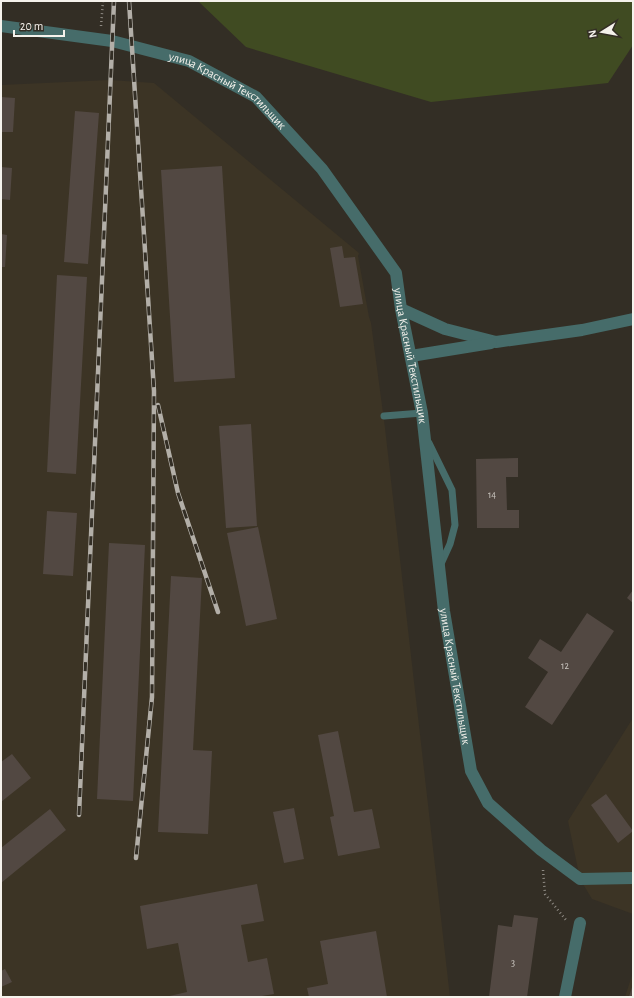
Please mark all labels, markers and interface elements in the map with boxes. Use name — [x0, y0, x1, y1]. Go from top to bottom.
scale bar — [14, 12, 64, 38]
north arrow — [582, 12, 622, 52]
text: 20 m — [20, 20, 43, 32]
text: N — [587, 29, 599, 39]
street label: улица Красный Текстильщик — [166, 50, 289, 132]
street label: улица Красный Текстильщик — [391, 286, 429, 425]
house number: 14 — [488, 490, 496, 500]
street label: улица Красный Текстильщик — [437, 607, 473, 746]
house number: 12 — [561, 661, 569, 671]
house number: 3 — [511, 958, 515, 968]

